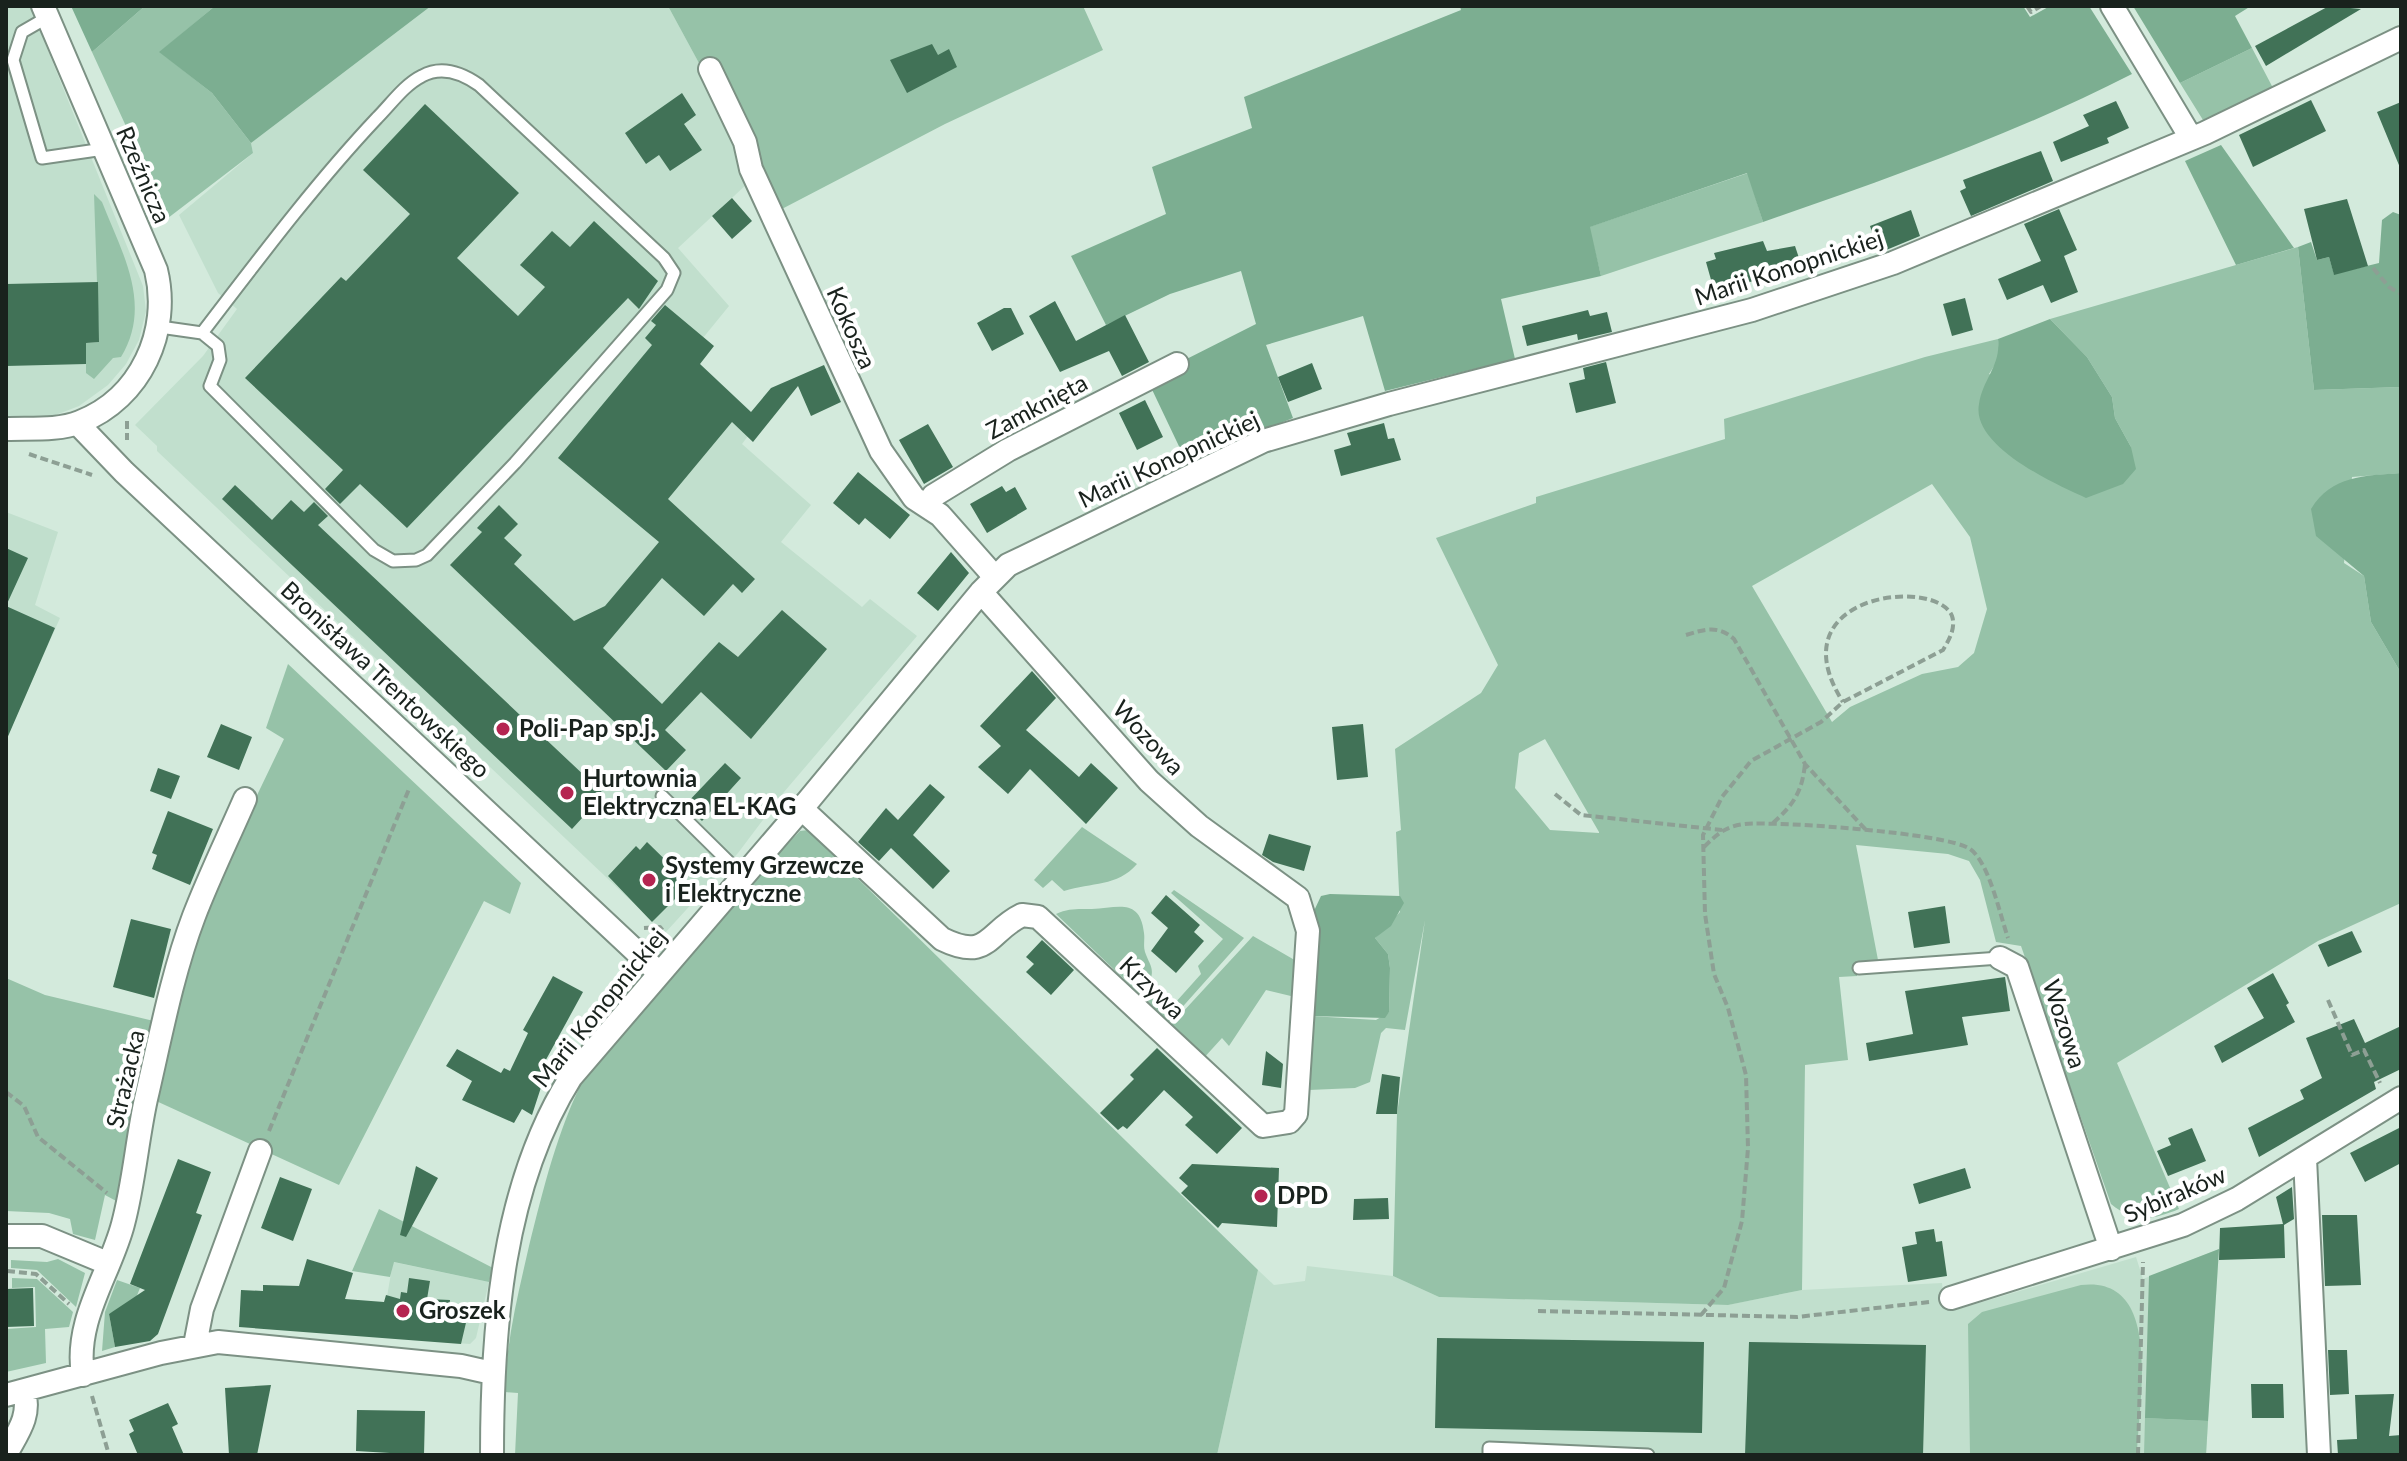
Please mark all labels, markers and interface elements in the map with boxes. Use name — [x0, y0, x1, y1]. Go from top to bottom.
street label: Rzeźnicza — [111, 122, 178, 227]
street label: Marii Konopnickiej — [1691, 222, 1886, 311]
street label: Kokosza — [821, 282, 883, 373]
street label: Zamknięta — [981, 367, 1092, 444]
street label: Marii Konopnickiej — [1073, 404, 1263, 513]
street label: Bronisława Trentowskiego — [275, 574, 497, 783]
street label: Wozowa — [1107, 694, 1191, 780]
place label: Poli-Pap sp.j. — [519, 713, 656, 742]
marker: Poli-Pap sp.j. — [494, 720, 512, 738]
place label: Hurtownia Elektryczna EL-KAG — [583, 763, 796, 820]
marker: Hurtownia Elektryczna EL-KAG — [558, 784, 576, 802]
place label: Systemy Grzewcze i Elektryczne — [665, 850, 864, 907]
marker: Systemy Grzewcze i Elektryczne — [640, 871, 658, 889]
street label: Marii Konopnickiej — [526, 922, 672, 1092]
street label: Krzywa — [1114, 950, 1192, 1024]
street label: Wozowa — [2037, 976, 2093, 1072]
street label: Strażacka — [99, 1027, 150, 1131]
street label: Sybiraków — [2119, 1159, 2230, 1228]
place label: DPD — [1277, 1180, 1328, 1209]
marker: DPD — [1252, 1187, 1270, 1205]
place label: Groszek — [419, 1295, 506, 1324]
marker: Groszek — [394, 1302, 412, 1320]

